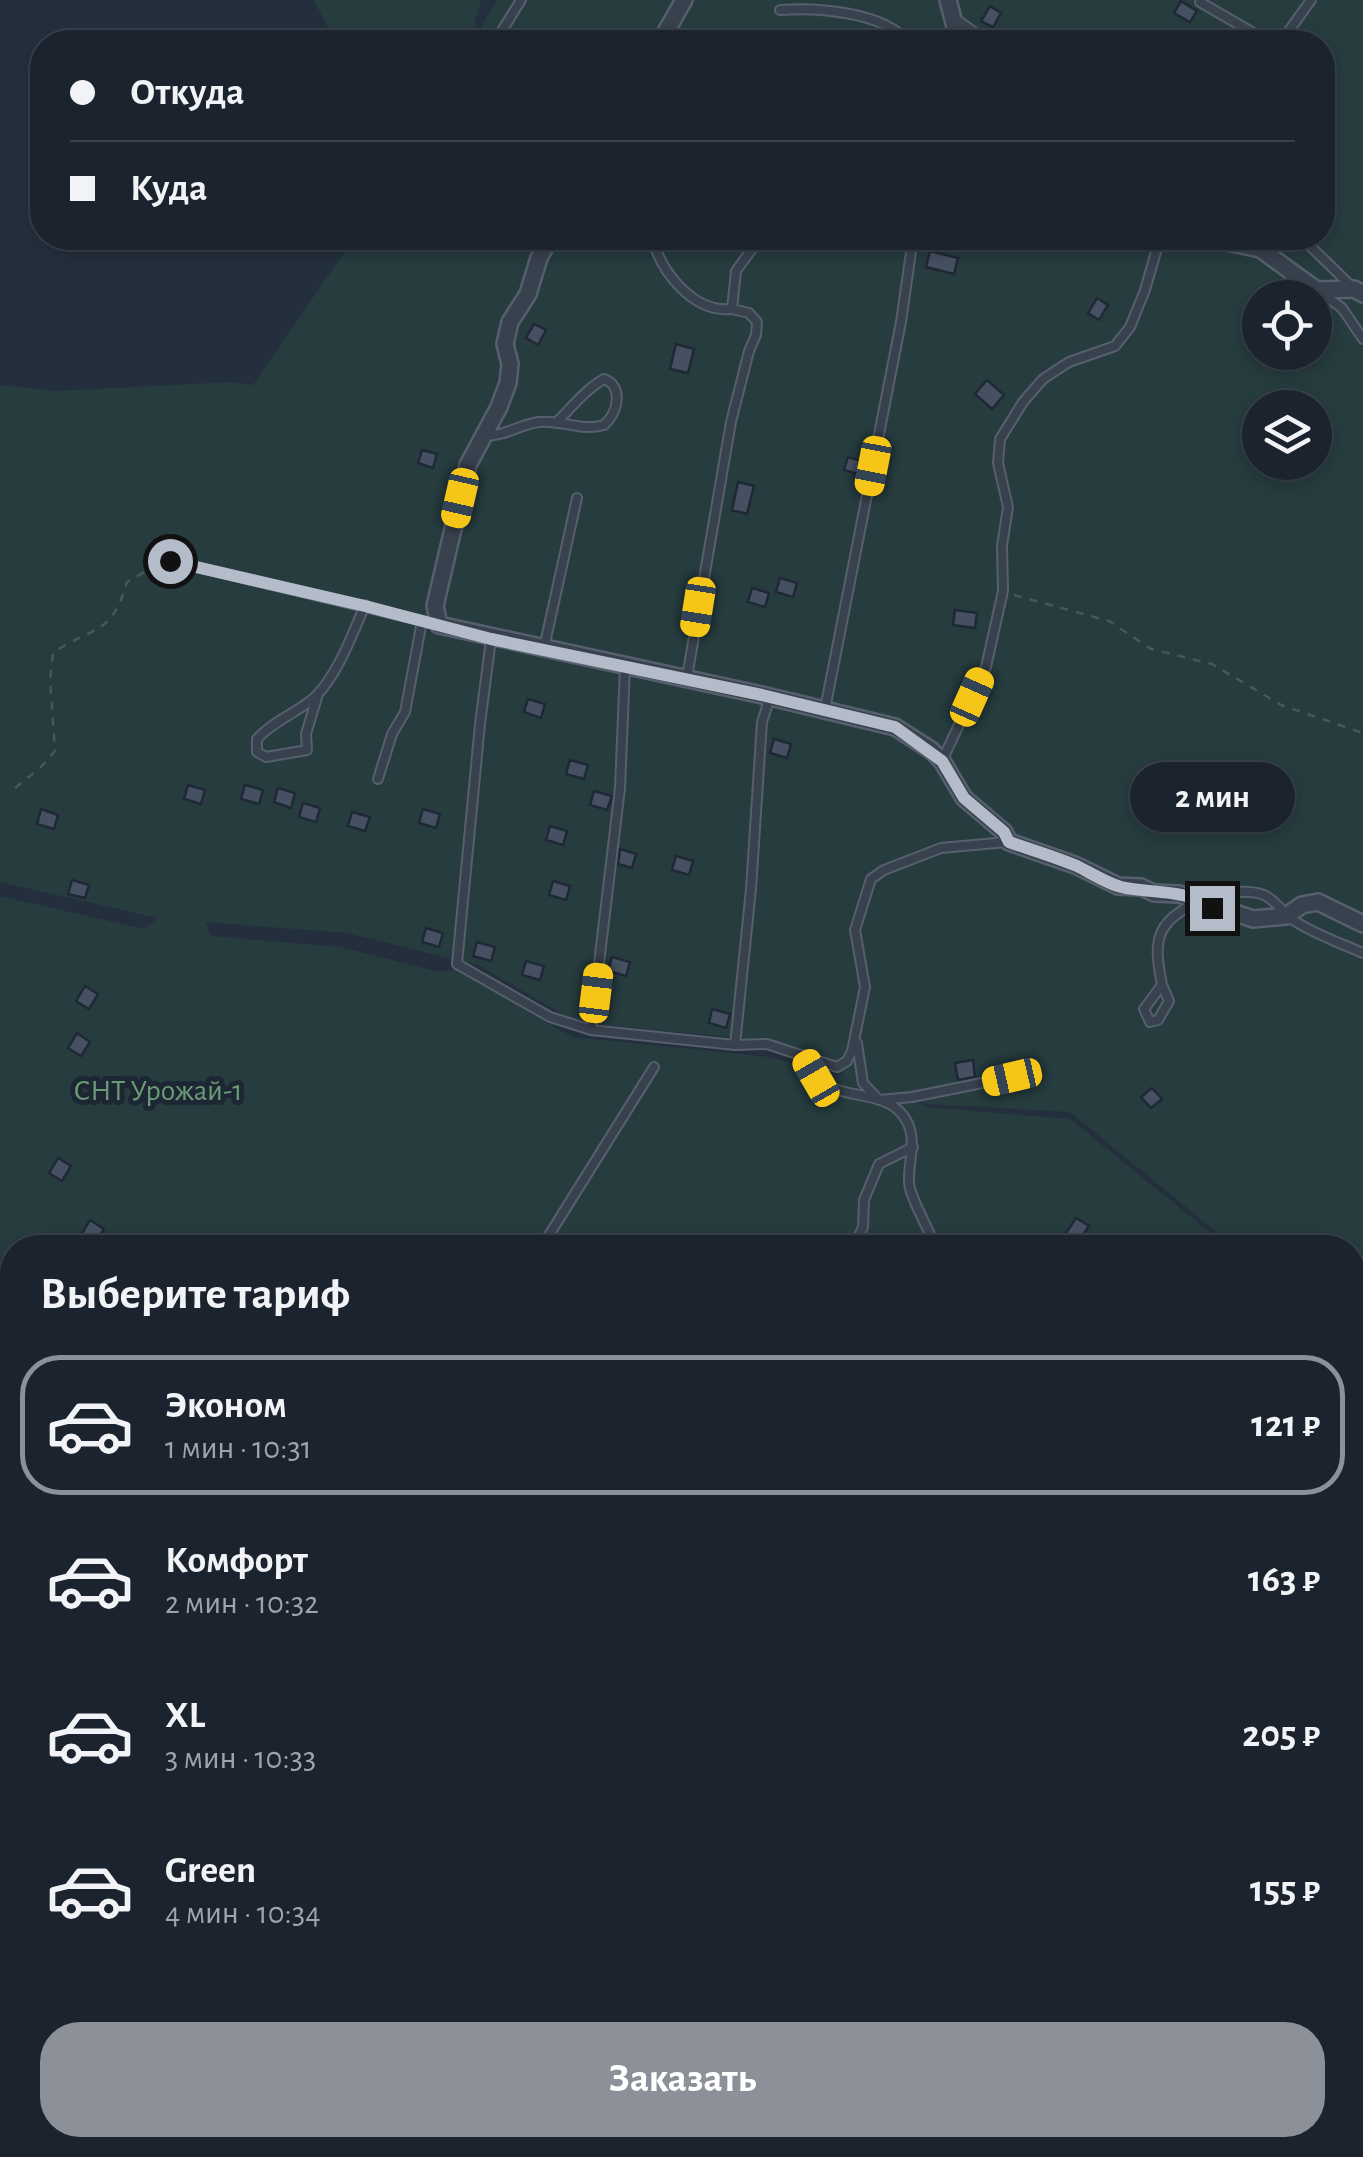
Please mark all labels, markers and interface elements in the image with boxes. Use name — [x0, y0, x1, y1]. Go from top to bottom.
text: Откуда — [130, 74, 244, 112]
text: Куда — [130, 170, 207, 208]
map controls — [1242, 280, 1332, 480]
button: locate — [1242, 280, 1332, 370]
button: layers — [1242, 390, 1332, 480]
car — [853, 434, 893, 498]
car — [439, 465, 481, 531]
route start — [148, 539, 193, 584]
car — [678, 575, 718, 639]
car — [946, 663, 998, 731]
callout: 2 мин — [1130, 763, 1294, 833]
text: 2 мин — [1175, 781, 1250, 813]
route end — [1190, 886, 1235, 931]
car — [577, 961, 615, 1025]
car — [788, 1045, 844, 1111]
car — [979, 1056, 1045, 1098]
park label: СНТ Урожай-1 — [74, 1076, 243, 1106]
text: Выберите тариф — [40, 1272, 350, 1317]
icon: car — [45, 1380, 135, 1470]
text: Эконом — [165, 1387, 287, 1425]
text: 121 ₽ — [1251, 1406, 1320, 1444]
text: 1 мин · 10:31 — [165, 1432, 312, 1464]
icon: car — [45, 1535, 135, 1625]
text: Комфорт — [165, 1542, 308, 1580]
text: 163 ₽ — [1248, 1561, 1320, 1599]
text: 2 мин · 10:32 — [165, 1587, 319, 1619]
icon: car — [45, 1690, 135, 1780]
text: XL — [165, 1697, 205, 1735]
text: 205 ₽ — [1242, 1716, 1320, 1754]
text: 3 мин · 10:33 — [165, 1742, 316, 1774]
icon: car — [45, 1845, 135, 1935]
text: Green — [165, 1852, 256, 1890]
text: 155 ₽ — [1250, 1871, 1320, 1909]
text: 4 мин · 10:34 — [165, 1897, 321, 1929]
button: Заказать — [40, 2022, 1325, 2137]

